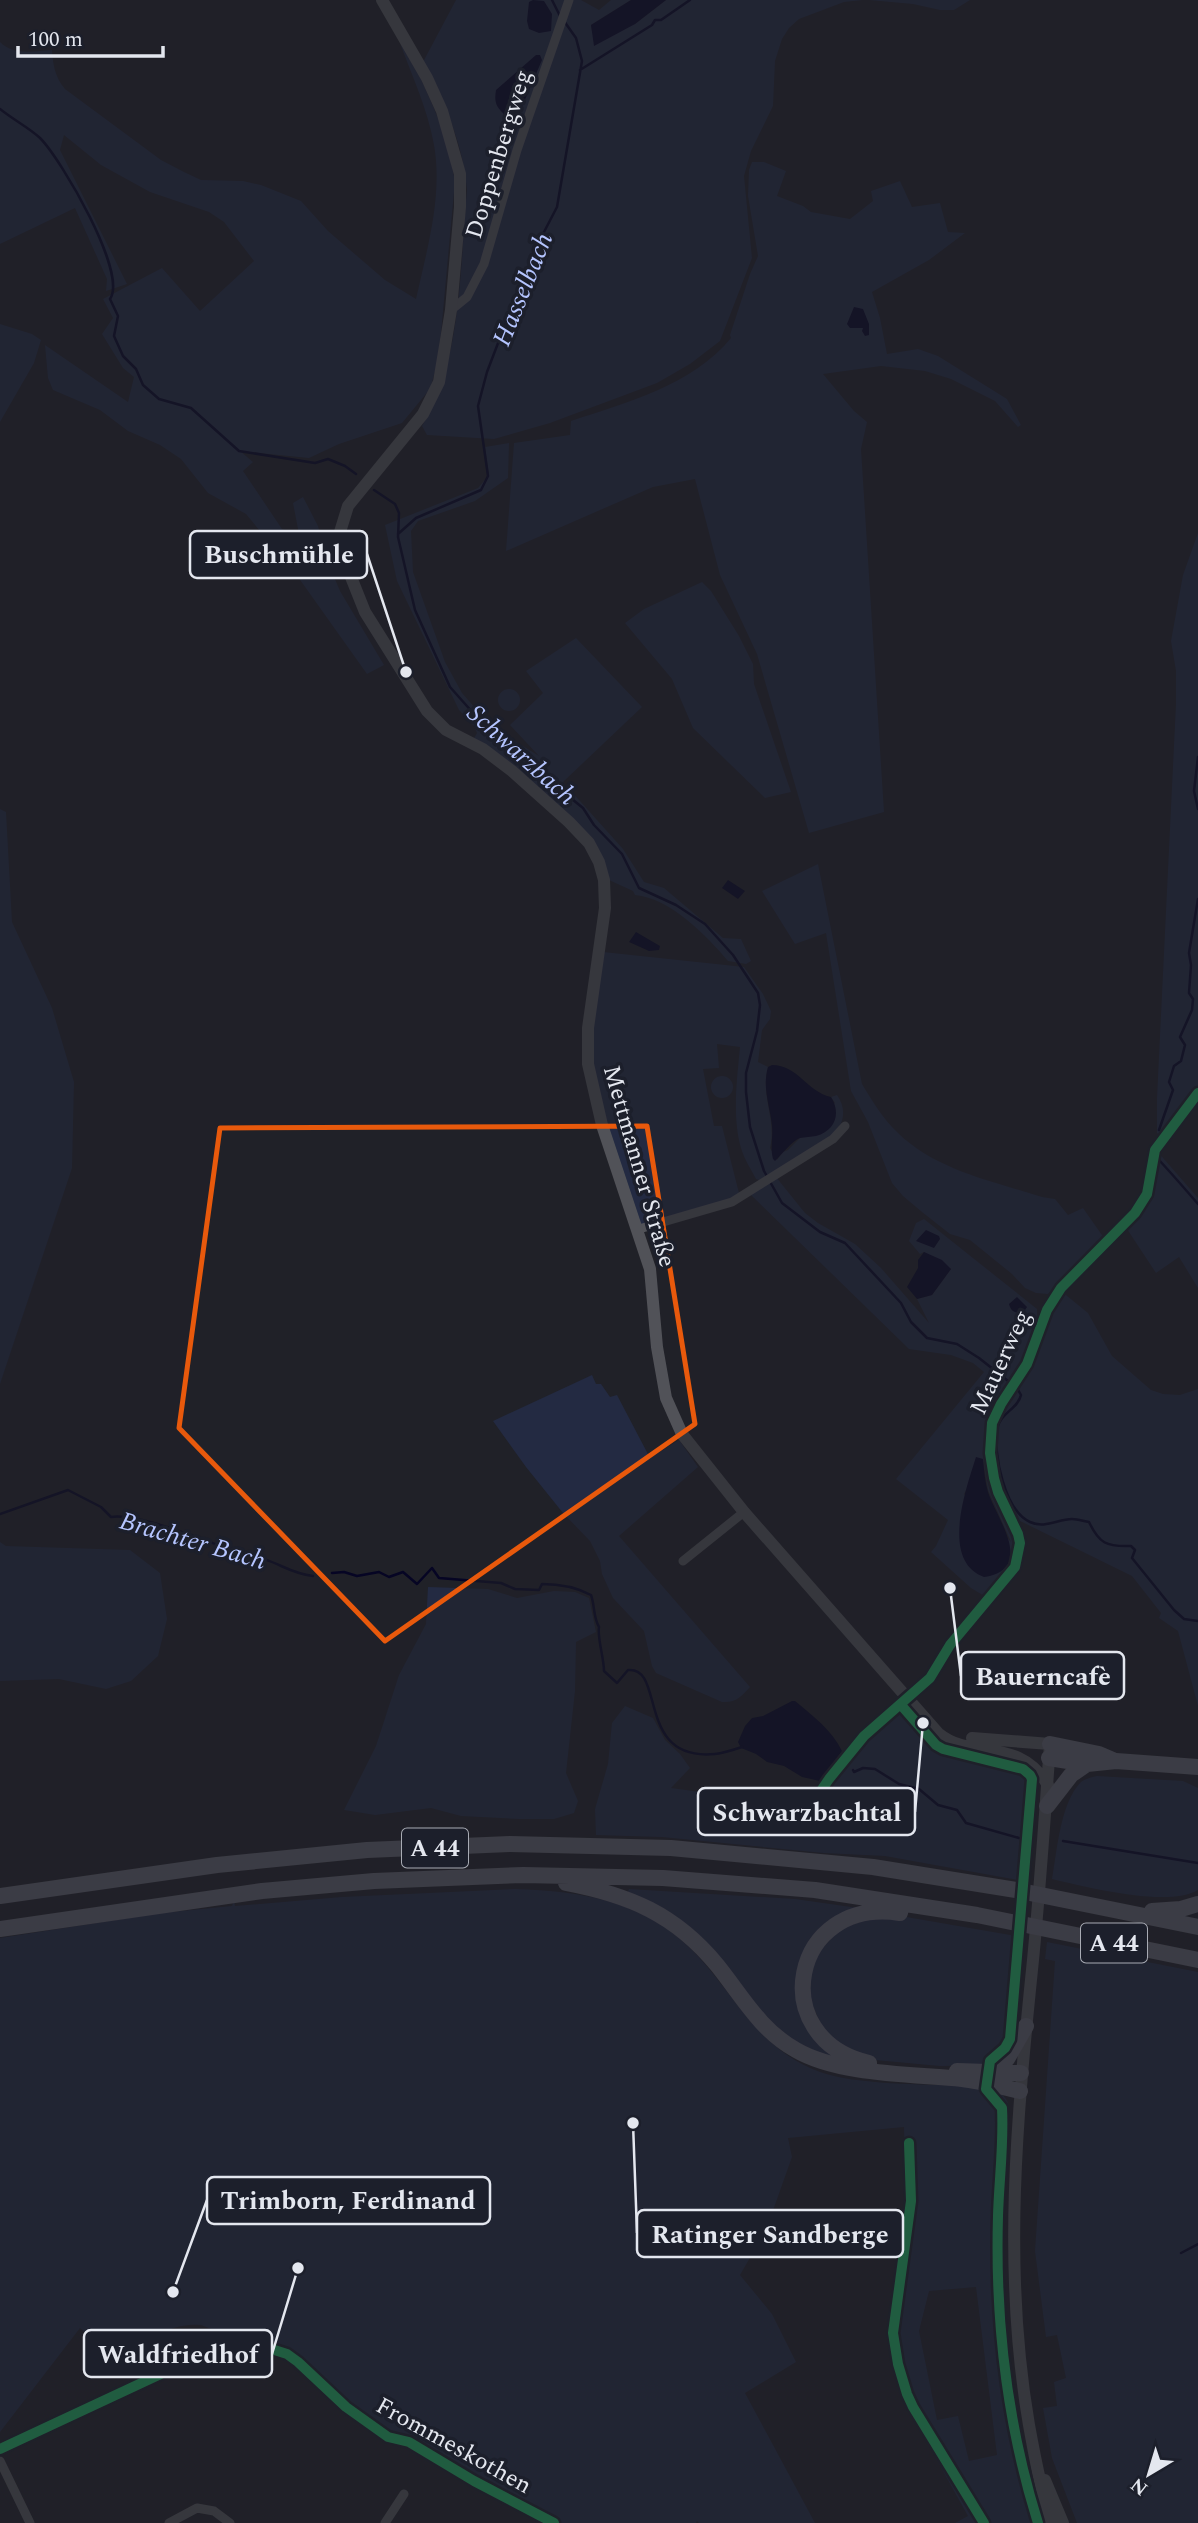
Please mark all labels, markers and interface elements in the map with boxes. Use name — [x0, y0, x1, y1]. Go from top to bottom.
scale bar — [18, 14, 163, 58]
text: 100 m — [28, 24, 83, 56]
street label: Doppenbergweg — [456, 65, 542, 243]
water label: Hasselbach — [482, 227, 564, 352]
callout: Buschmühle — [190, 531, 367, 578]
text: Buschmühle — [204, 535, 354, 575]
water label: Schwarzbach — [457, 694, 585, 815]
street label: Mettmanner Straße — [593, 1061, 685, 1271]
street label: Mauerweg — [961, 1304, 1041, 1421]
water label: Brachter Bach — [115, 1501, 271, 1581]
callout: Bauerncafè — [961, 1652, 1124, 1699]
text: Bauerncafè — [975, 1657, 1111, 1697]
callout: Schwarzbachtal — [698, 1788, 915, 1835]
text: Schwarzbachtal — [713, 1793, 901, 1833]
road number: A 44 — [402, 1828, 468, 1868]
road number: A 44 — [1081, 1924, 1147, 1962]
callout: Trimborn, Ferdinand — [207, 2177, 490, 2224]
text: Trimborn, Ferdinand — [220, 2181, 476, 2221]
callout: Ratinger Sandberge — [637, 2210, 903, 2257]
text: Ratinger Sandberge — [651, 2215, 889, 2255]
callout: Waldfriedhof — [84, 2330, 272, 2377]
text: Waldfriedhof — [98, 2335, 260, 2375]
street label: Frommeskothen — [369, 2388, 538, 2504]
north arrow — [1114, 2439, 1184, 2509]
text: N — [1124, 2470, 1154, 2502]

